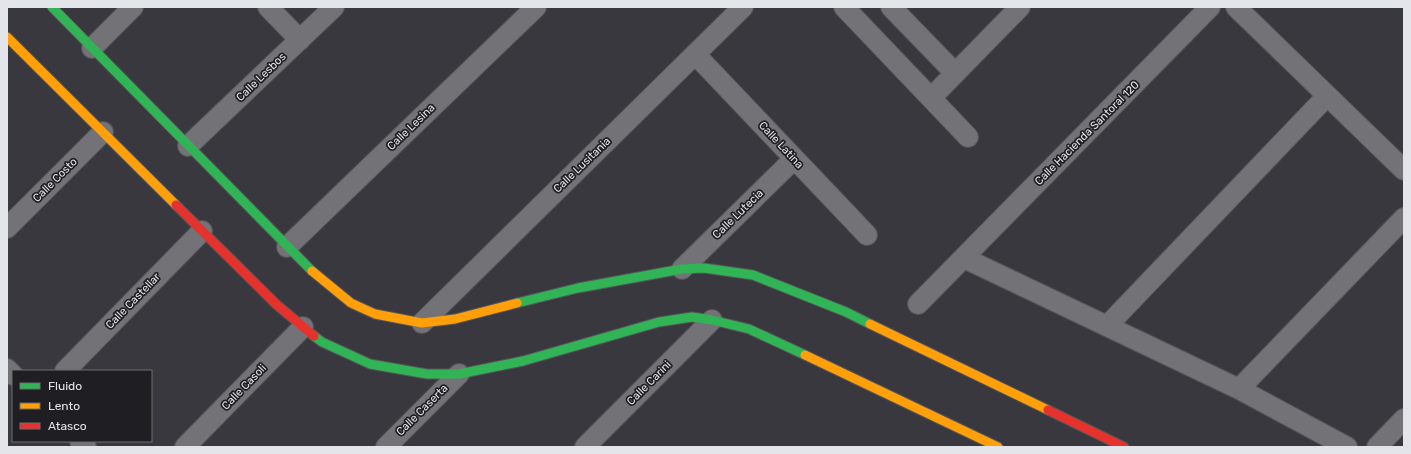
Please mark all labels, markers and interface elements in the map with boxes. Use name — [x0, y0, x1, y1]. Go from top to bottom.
street label: Calle Lesbos — [233, 50, 289, 104]
street label: Calle Hacienda Santoral 120 — [1032, 78, 1142, 188]
street label: Calle Lesina — [385, 101, 437, 153]
street label: Calle Latina — [756, 119, 806, 171]
street label: Calle Lusitania — [551, 135, 613, 195]
street label: Calle Costo — [30, 155, 80, 205]
street label: Calle Lutecia — [710, 187, 766, 241]
street label: Calle Castellar — [103, 270, 163, 332]
street label: Calle Carini — [624, 358, 674, 408]
street label: Calle Casoli — [219, 362, 269, 412]
legend — [12, 370, 152, 442]
text: Fluido — [48, 379, 82, 393]
street label: Calle Caserta — [394, 382, 450, 438]
text: Lento — [48, 399, 80, 413]
text: Atasco — [48, 419, 87, 433]

